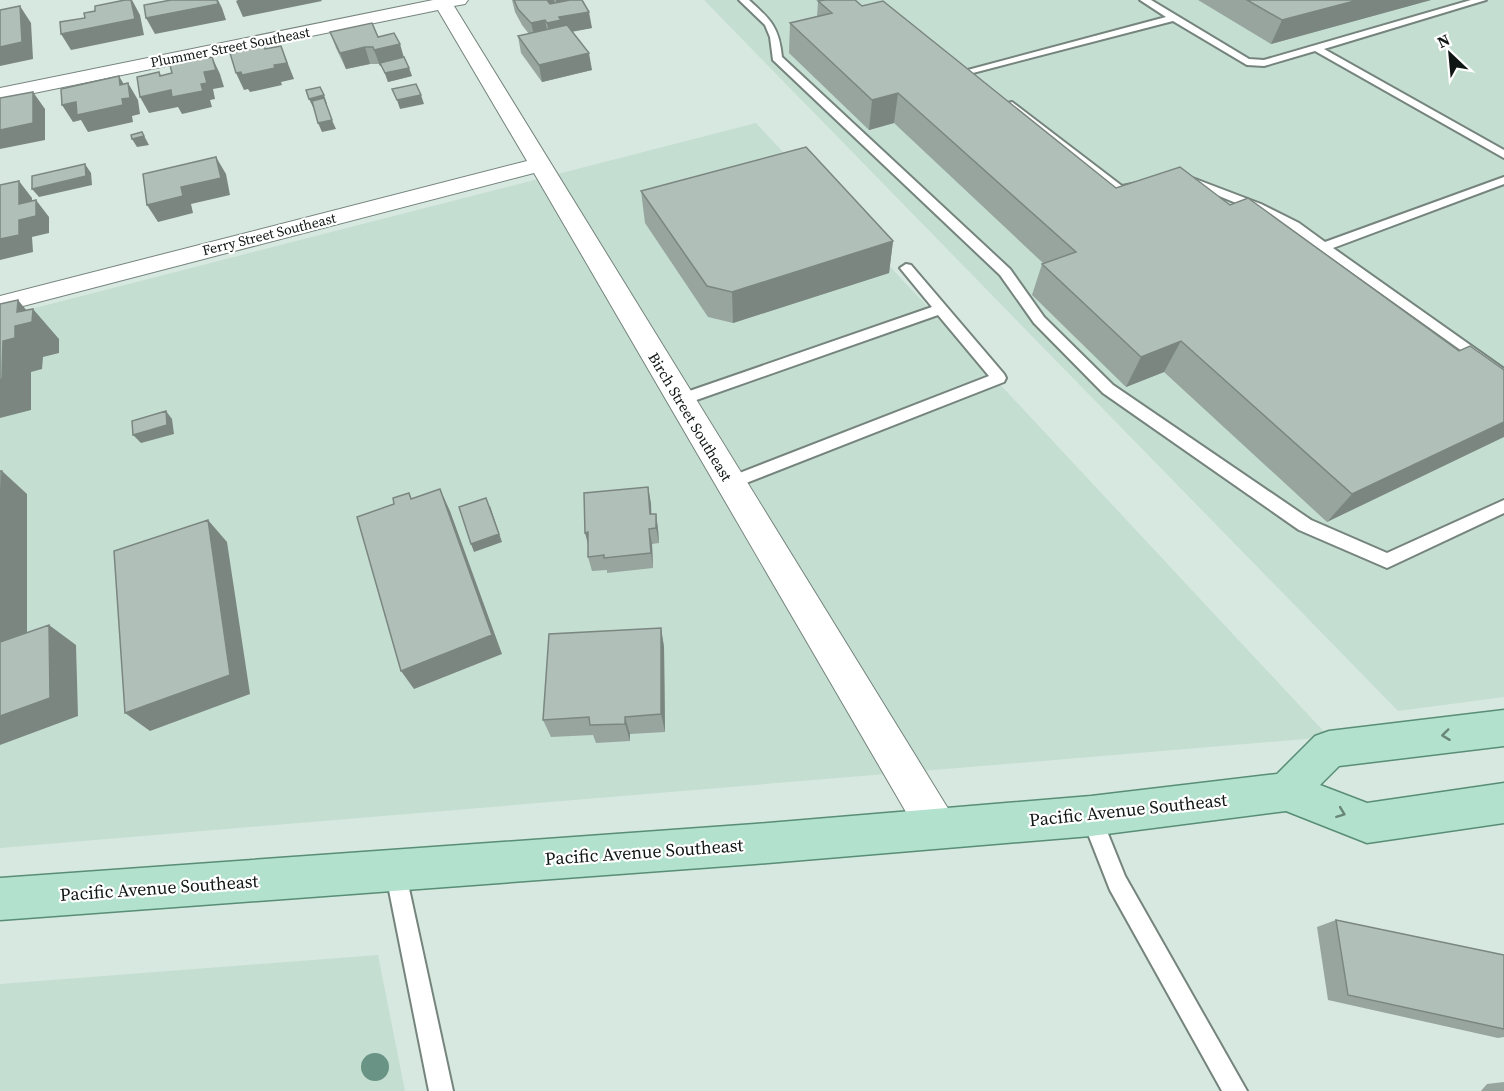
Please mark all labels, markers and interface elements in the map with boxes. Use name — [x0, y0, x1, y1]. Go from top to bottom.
street label: Plummer Street Southeast — [149, 22, 312, 72]
north arrow — [1420, 24, 1480, 84]
text: N — [1433, 28, 1454, 53]
street label: Ferry Street Southeast — [200, 208, 338, 260]
street label: Birch Street Southeast — [644, 348, 737, 485]
one-way arrow — [1441, 728, 1451, 741]
street label: Pacific Avenue Southeast — [1028, 787, 1228, 832]
one-way arrow — [1335, 806, 1346, 818]
street label: Pacific Avenue Southeast — [544, 832, 744, 871]
street label: Pacific Avenue Southeast — [59, 868, 259, 907]

